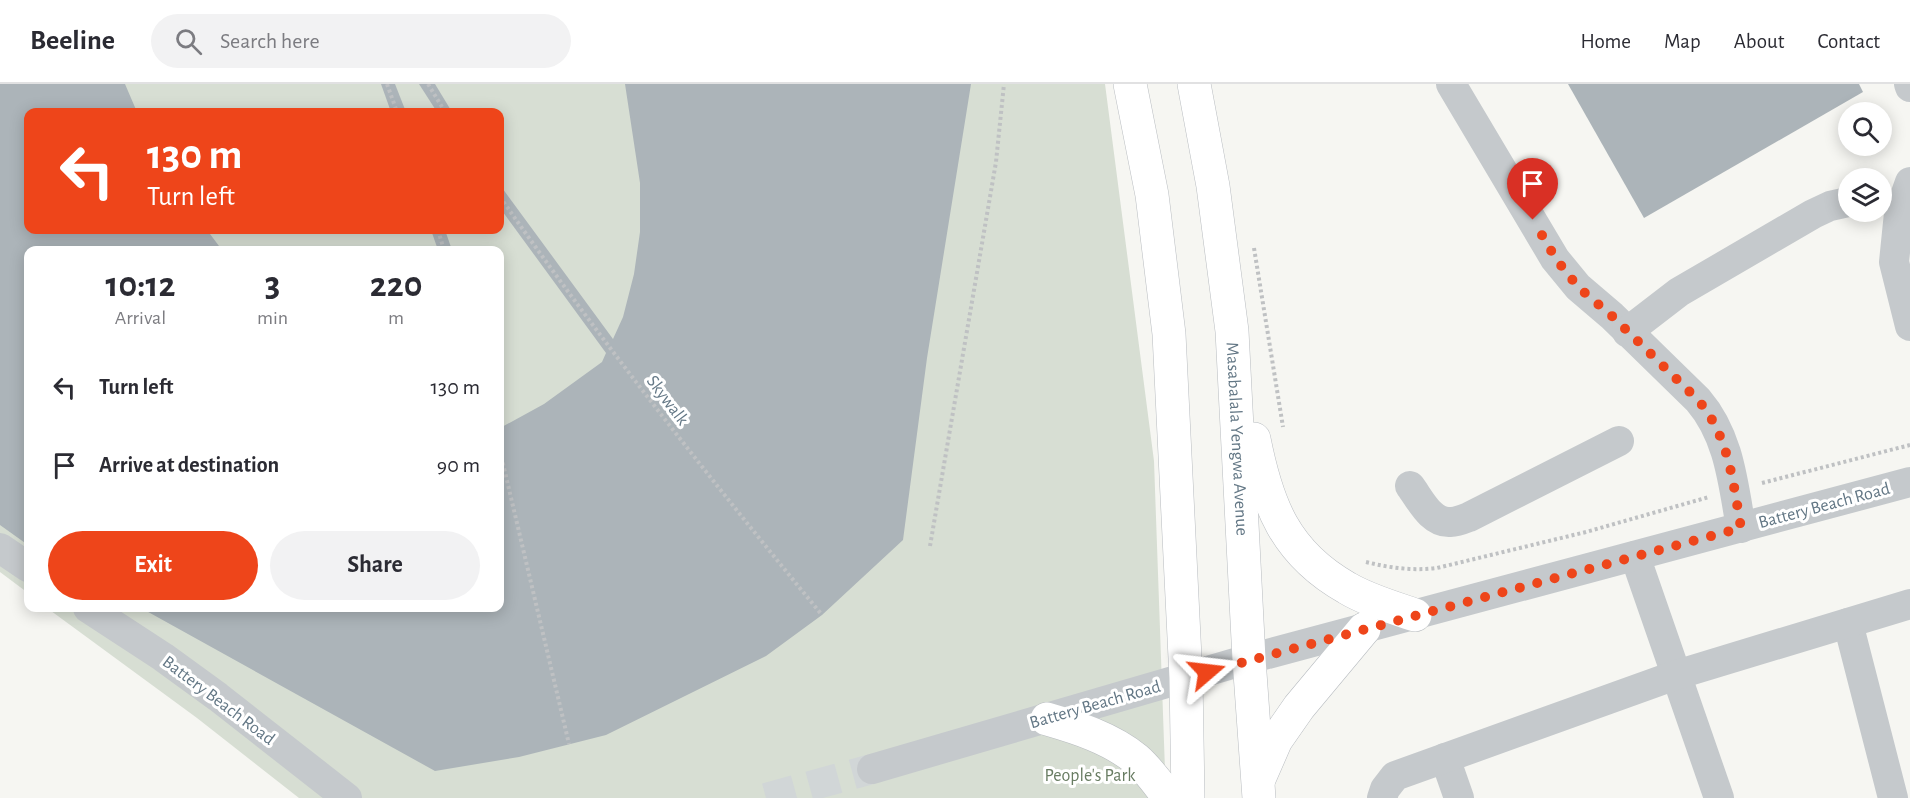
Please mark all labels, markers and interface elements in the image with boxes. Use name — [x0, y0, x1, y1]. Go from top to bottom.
search box — [151, 14, 571, 68]
icon: search — [172, 25, 205, 58]
text: Beeline — [30, 27, 115, 55]
text: Search here — [220, 30, 320, 52]
text: Home — [1580, 31, 1631, 52]
text: Map — [1664, 31, 1701, 52]
text: About — [1734, 31, 1784, 52]
text: Contact — [1817, 31, 1880, 52]
map controls — [1838, 102, 1892, 222]
button: search — [1838, 102, 1892, 156]
icon: left — [48, 132, 126, 210]
text: 130 m — [147, 134, 242, 176]
pin — [1507, 158, 1558, 220]
icon: arrive — [1516, 167, 1549, 200]
button: layers — [1838, 168, 1892, 222]
text: Turn left — [147, 183, 235, 210]
text: 10:12 — [106, 267, 175, 303]
text: 3 — [265, 267, 280, 303]
text: 220 — [370, 267, 422, 303]
text: Arrival — [115, 308, 166, 328]
text: min — [257, 308, 288, 328]
text: m — [388, 308, 404, 328]
street label: Masabalala Yengwa Avenue — [1223, 342, 1251, 536]
icon: left — [48, 371, 81, 404]
street label: Skywalk — [643, 372, 692, 429]
text: Turn left — [99, 376, 173, 398]
text: 130 m — [431, 376, 480, 398]
icon: arrive — [48, 449, 81, 482]
text: Arrive at destination — [99, 454, 279, 476]
text: 90 m — [437, 454, 480, 476]
street label: Battery Beach Road — [1757, 480, 1892, 532]
button: Exit — [48, 531, 258, 600]
button: Share — [270, 531, 480, 600]
position arrow — [1175, 640, 1239, 704]
street label: Battery Beach Road — [159, 653, 278, 749]
street label: Battery Beach Road — [1028, 678, 1163, 732]
park label: People's Park — [1045, 767, 1136, 785]

